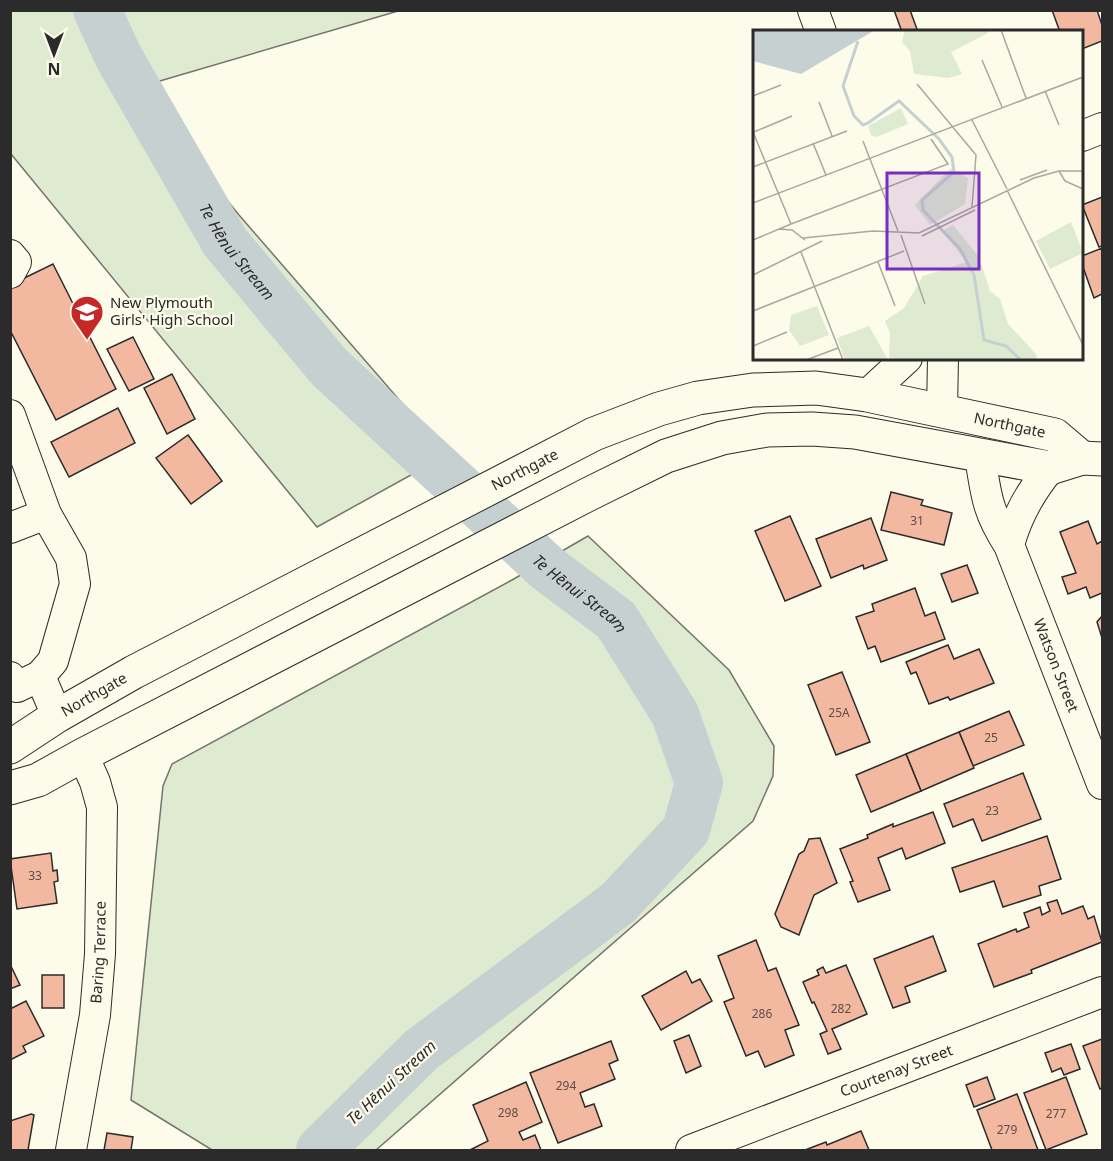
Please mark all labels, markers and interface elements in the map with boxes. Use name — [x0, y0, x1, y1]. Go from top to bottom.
north arrow — [24, 24, 84, 84]
inset map — [753, 30, 1083, 360]
text: N — [47, 58, 61, 80]
water label: Te Hēnui Stream — [194, 199, 280, 305]
place label: New Plymouth Girls' High School — [110, 292, 233, 329]
school or university icon: New Plymouth Girls' High School — [69, 294, 105, 341]
street label: Northgate — [972, 407, 1048, 442]
street label: Northgate — [487, 443, 561, 495]
house number: 31 — [910, 512, 924, 529]
water label: Te Hēnui Stream — [528, 549, 632, 637]
street label: Watson Street — [1030, 615, 1084, 715]
street label: Northgate — [57, 667, 130, 721]
house number: 25A — [828, 704, 850, 721]
house number: 25 — [984, 729, 998, 746]
house number: 23 — [985, 802, 999, 819]
house number: 33 — [28, 867, 42, 884]
street label: Baring Terrace — [85, 901, 110, 1004]
house number: 282 — [831, 1000, 851, 1017]
house number: 286 — [752, 1005, 772, 1022]
water label: Te Hēnui Stream — [341, 1035, 441, 1129]
street label: Courtenay Street — [837, 1039, 956, 1101]
house number: 294 — [556, 1077, 576, 1094]
house number: 298 — [498, 1104, 518, 1121]
house number: 277 — [1046, 1105, 1066, 1122]
house number: 279 — [997, 1121, 1017, 1138]

